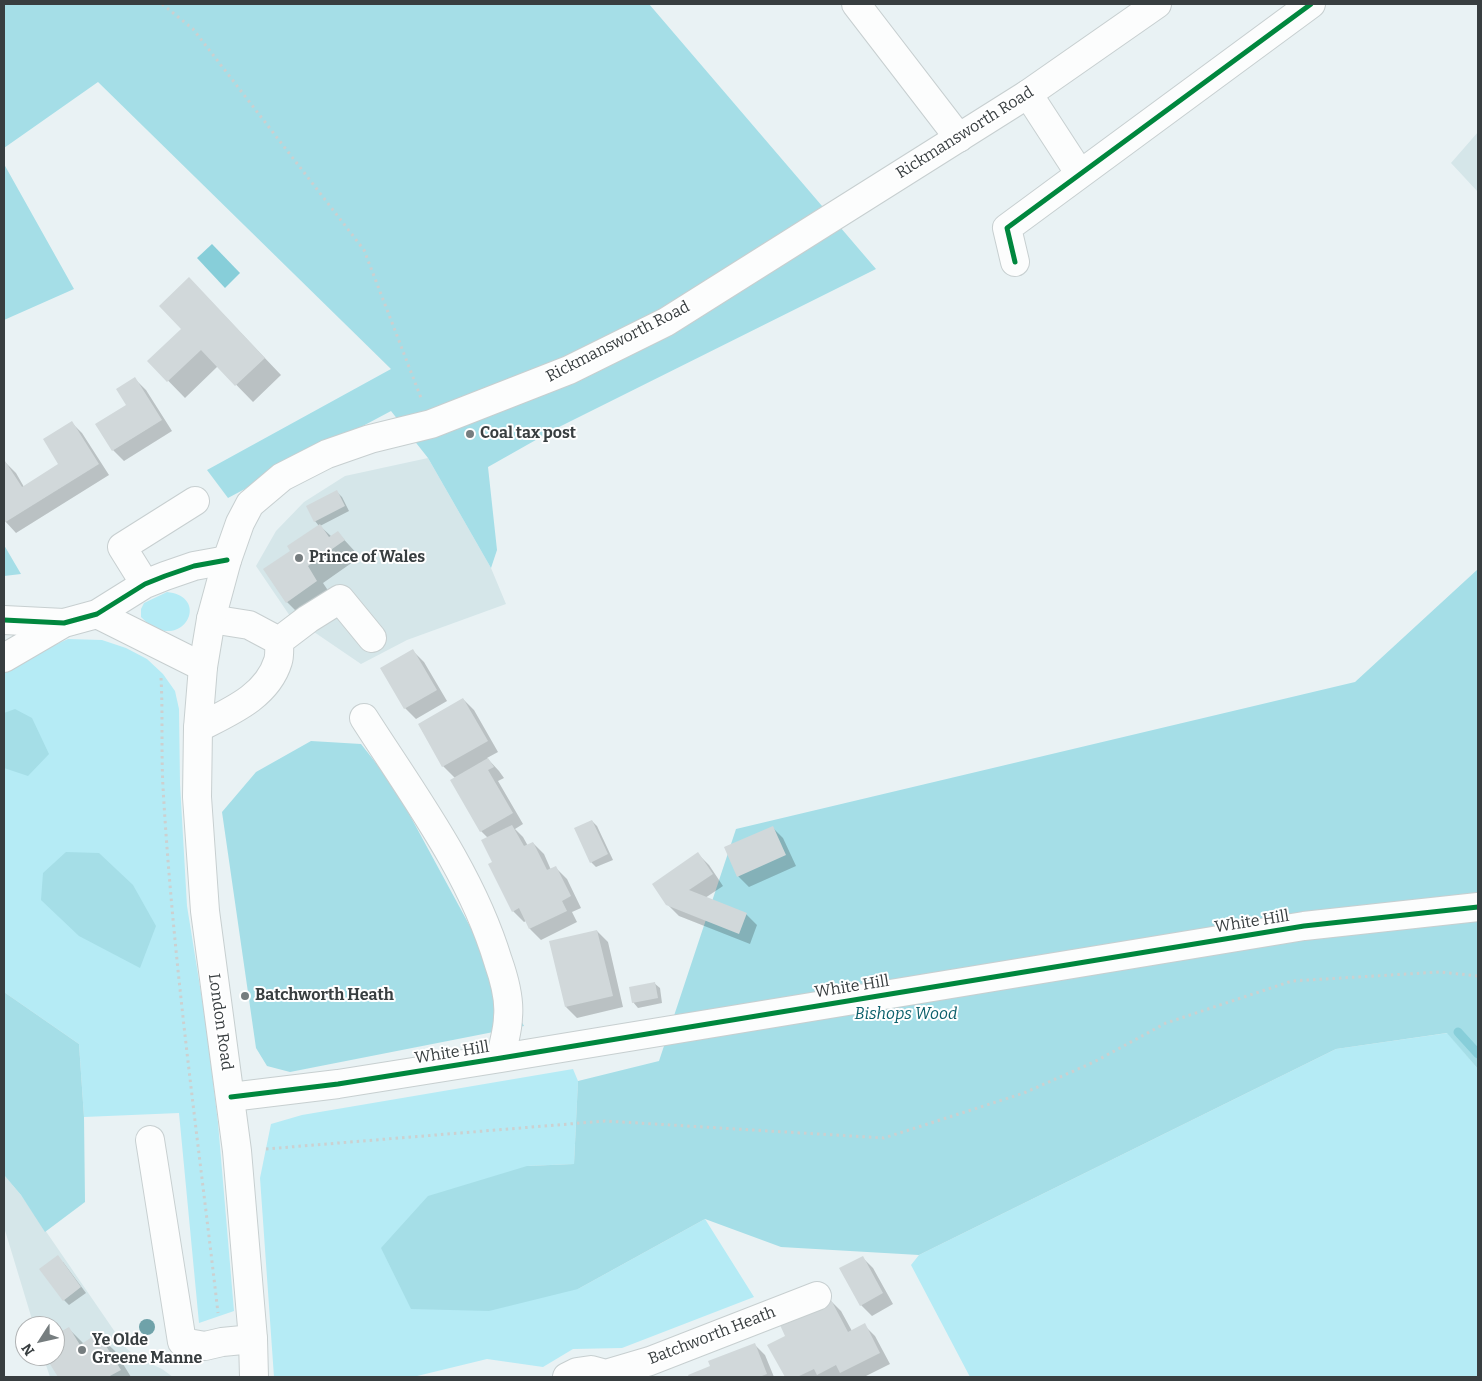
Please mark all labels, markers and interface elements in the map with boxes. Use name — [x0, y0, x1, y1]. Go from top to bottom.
street label: Rickmansworth Road — [893, 83, 1037, 183]
street label: Rickmansworth Road — [543, 297, 693, 387]
place label: Coal tax post — [480, 424, 576, 444]
marker: Coal tax post — [464, 428, 476, 440]
place label: Prince of Wales — [309, 548, 425, 568]
marker: Prince of Wales — [293, 552, 305, 564]
street label: White Hill — [1213, 907, 1291, 937]
street label: London Road — [204, 972, 236, 1072]
street label: White Hill — [813, 972, 891, 1002]
place label: Batchworth Heath — [255, 986, 394, 1006]
marker: Batchworth Heath — [239, 990, 251, 1002]
park label: Bishops Wood — [855, 1005, 957, 1025]
street label: White Hill — [413, 1038, 491, 1068]
street label: Batchworth Heath — [646, 1303, 778, 1369]
north arrow — [15, 1316, 65, 1366]
place label: Ye Olde Greene Manne — [92, 1331, 202, 1369]
text: N — [18, 1340, 38, 1359]
marker: Ye Olde Greene Manne — [76, 1344, 88, 1356]

